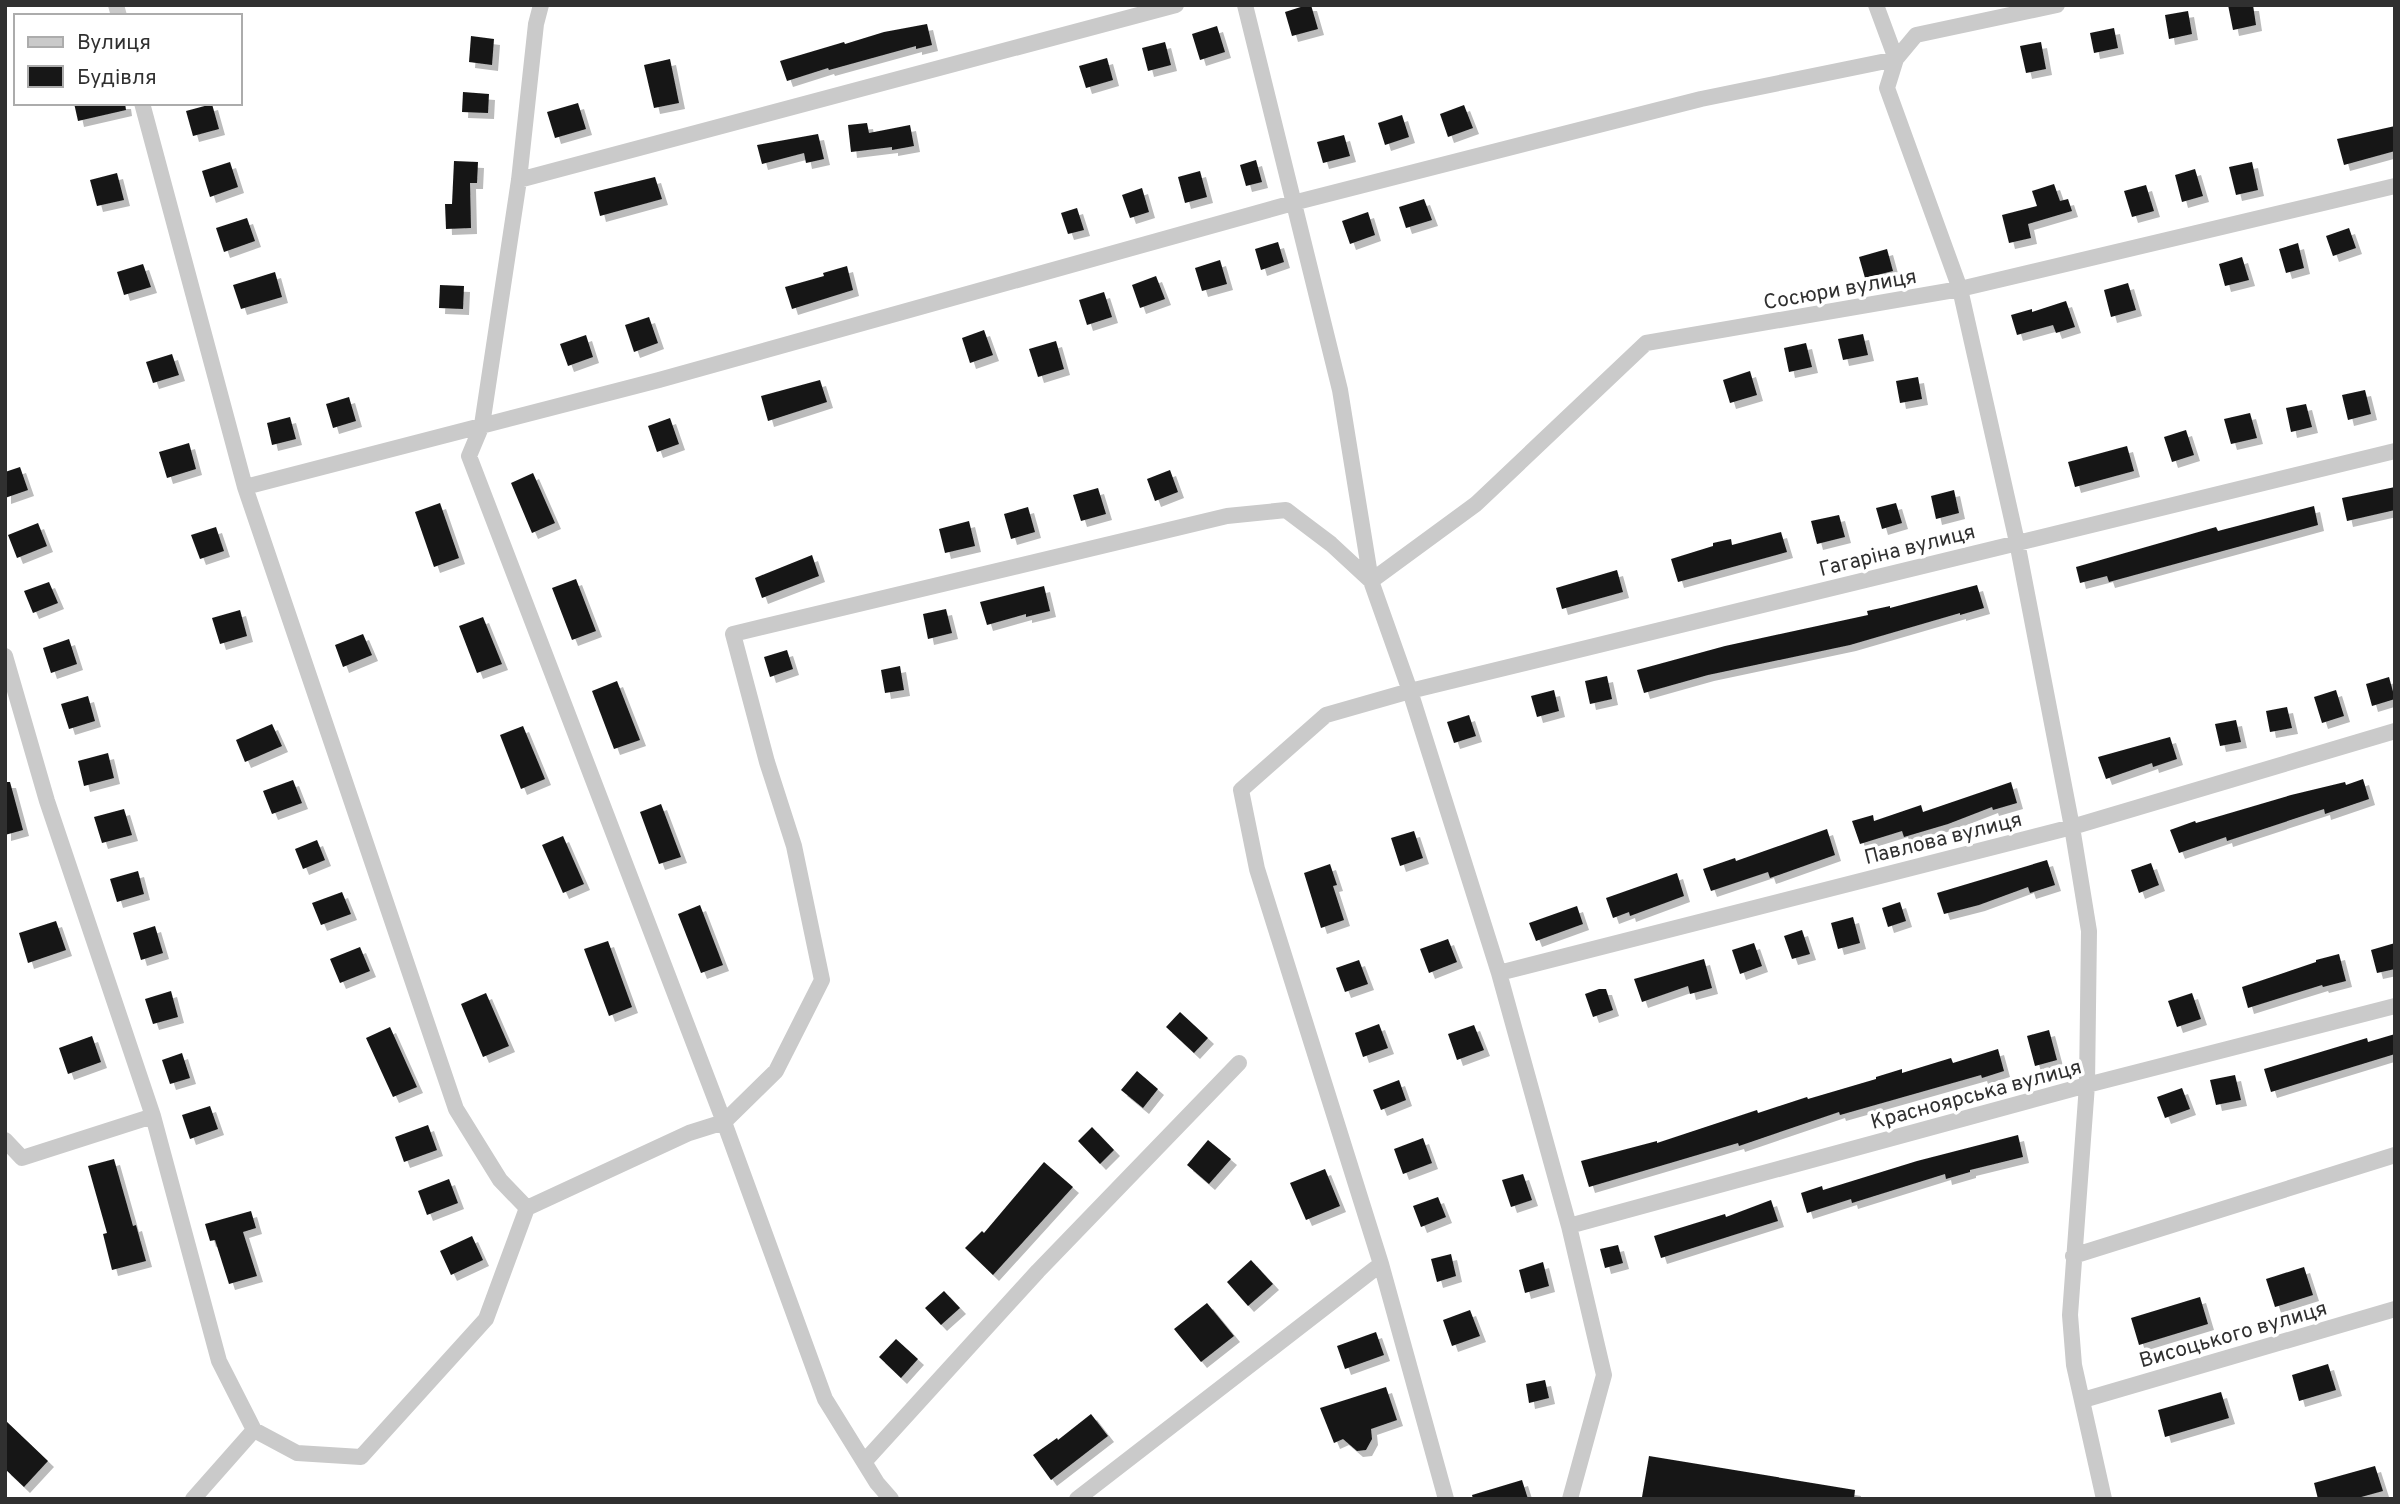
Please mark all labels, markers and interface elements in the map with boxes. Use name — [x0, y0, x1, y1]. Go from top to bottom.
legend — [14, 14, 242, 105]
text: Вулиця — [77, 30, 151, 57]
text: Будівля — [77, 65, 157, 92]
street label: Сосюри вулиця — [1762, 264, 1919, 317]
street label: Гагаріна вулиця — [1816, 519, 1978, 584]
street label: Павлова вулиця — [1862, 807, 2025, 872]
street label: Красноярська вулиця — [1868, 1054, 2085, 1137]
street label: Висоцького вулиця — [2136, 1296, 2331, 1375]

